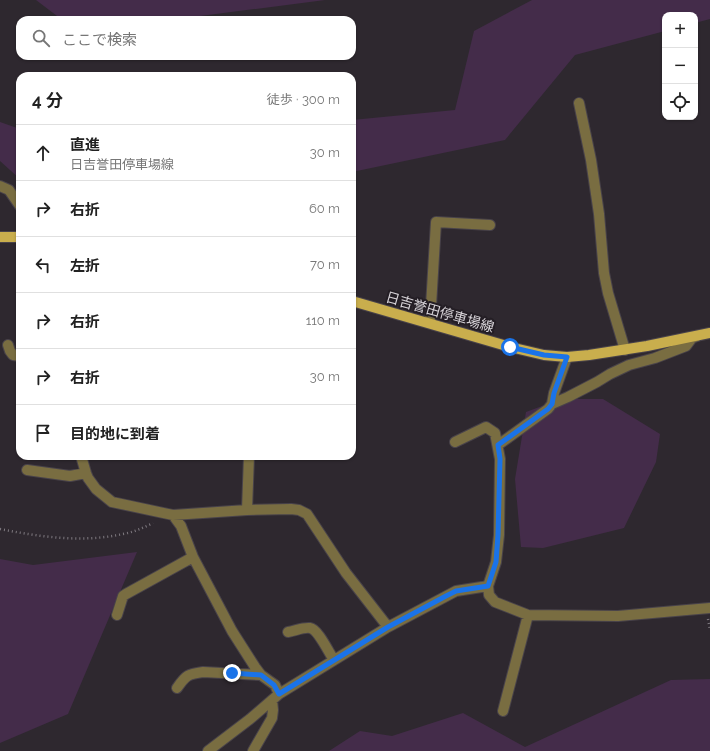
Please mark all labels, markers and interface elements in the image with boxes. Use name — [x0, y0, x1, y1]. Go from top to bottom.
map controls — [662, 12, 698, 120]
button: + — [662, 12, 698, 48]
search box — [16, 16, 356, 60]
icon: search — [30, 27, 52, 49]
text: ここで検索 — [62, 31, 137, 49]
button: − — [662, 48, 698, 84]
button: locate — [662, 84, 698, 120]
text: 4 分 — [32, 90, 63, 110]
text: 徒歩 · 300 m — [267, 92, 340, 107]
text: 直進 — [70, 136, 100, 154]
icon: ahead — [32, 142, 54, 164]
text: 30 m — [310, 145, 340, 160]
text: 日吉誉田停車場線 — [70, 157, 174, 172]
icon: right — [32, 198, 54, 220]
text: 右折 — [70, 201, 100, 219]
text: 60 m — [309, 201, 340, 216]
icon: left — [32, 254, 54, 276]
text: 左折 — [70, 257, 100, 275]
text: 70 m — [310, 257, 340, 272]
street label: 日吉誉田停車場線 — [384, 289, 496, 335]
icon: right — [32, 310, 54, 332]
text: 右折 — [70, 313, 100, 331]
text: 110 m — [306, 313, 340, 328]
route start — [501, 338, 519, 356]
icon: right — [32, 366, 54, 388]
text: 右折 — [70, 369, 100, 387]
text: 30 m — [310, 369, 340, 384]
icon: arrive — [32, 422, 54, 444]
text: 目的地に到着 — [70, 425, 160, 443]
route end — [223, 664, 241, 682]

